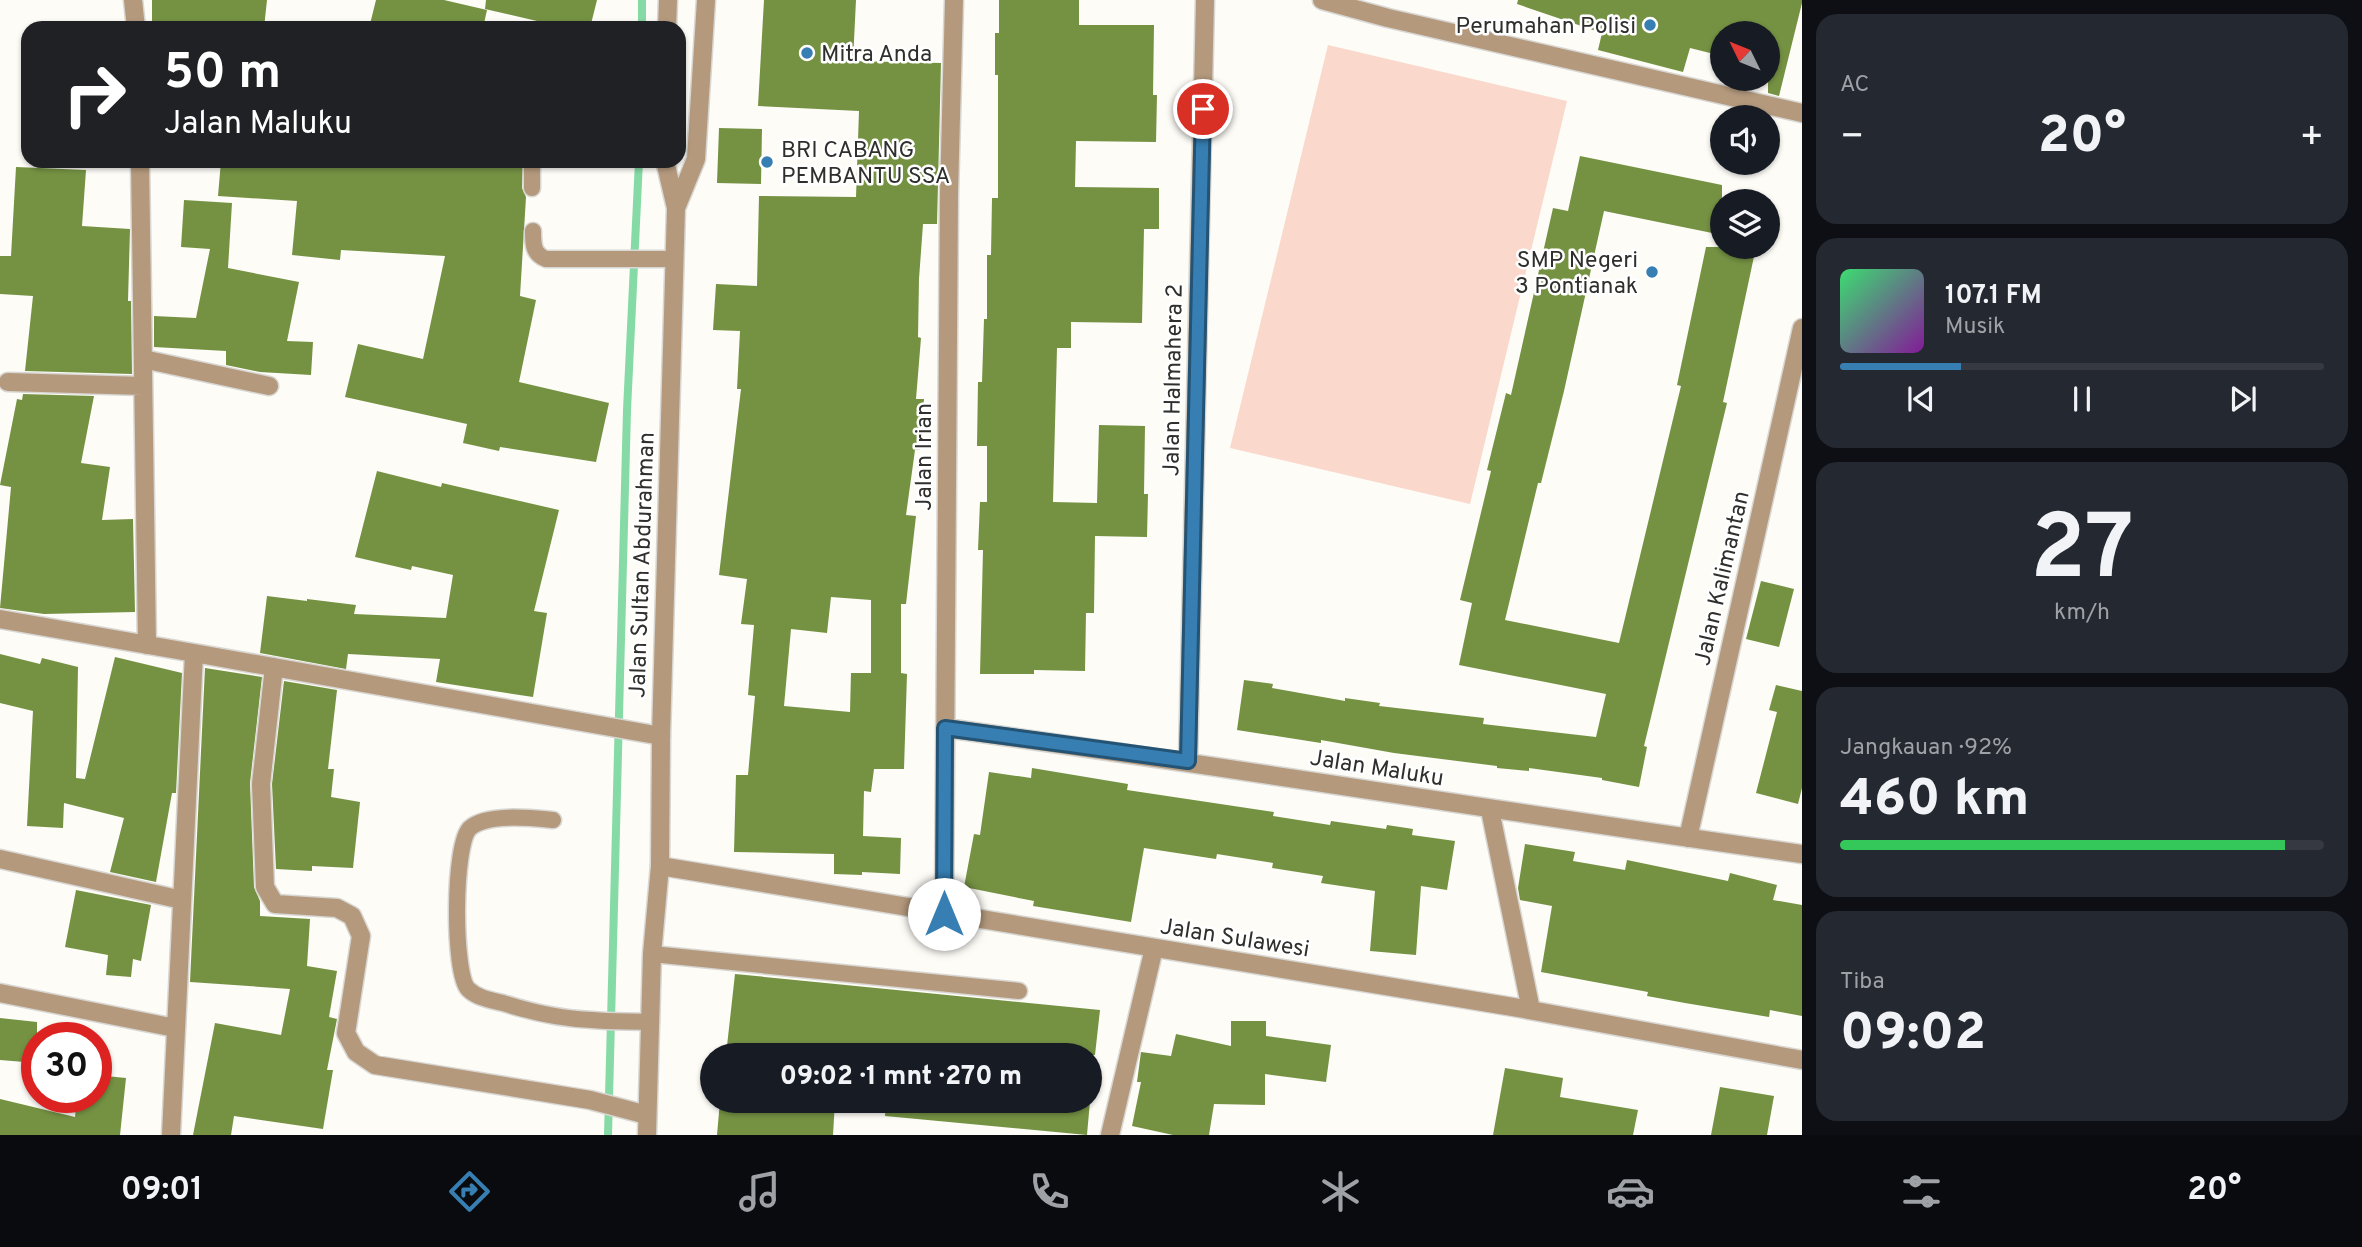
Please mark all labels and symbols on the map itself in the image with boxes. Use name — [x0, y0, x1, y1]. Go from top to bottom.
place label: Perumahan Polisi — [1456, 13, 1636, 42]
marker: Perumahan Polisi — [1642, 17, 1658, 33]
north arrow — [1710, 21, 1780, 91]
place label: Mitra Anda — [821, 41, 932, 70]
marker: Mitra Anda — [799, 45, 815, 61]
pin — [1173, 79, 1233, 139]
place label: BRI CABANG PEMBANTU SSA — [781, 137, 950, 192]
marker: BRI CABANG PEMBANTU SSA — [759, 154, 775, 170]
place label: SMP Negeri 3 Pontianak — [1515, 247, 1638, 302]
marker: SMP Negeri 3 Pontianak — [1644, 264, 1660, 280]
street label: Jalan Halmahera 2 — [1158, 283, 1191, 477]
street label: Jalan Irian — [911, 403, 940, 511]
street label: Jalan Sultan Abdurahman — [624, 432, 663, 699]
street label: Jalan Kalimantan — [1689, 488, 1758, 669]
street label: Jalan Maluku — [1308, 745, 1446, 794]
position arrow — [907, 877, 981, 951]
street label: Jalan Sulawesi — [1158, 913, 1311, 966]
speed limit sign: 30 — [21, 1022, 112, 1113]

